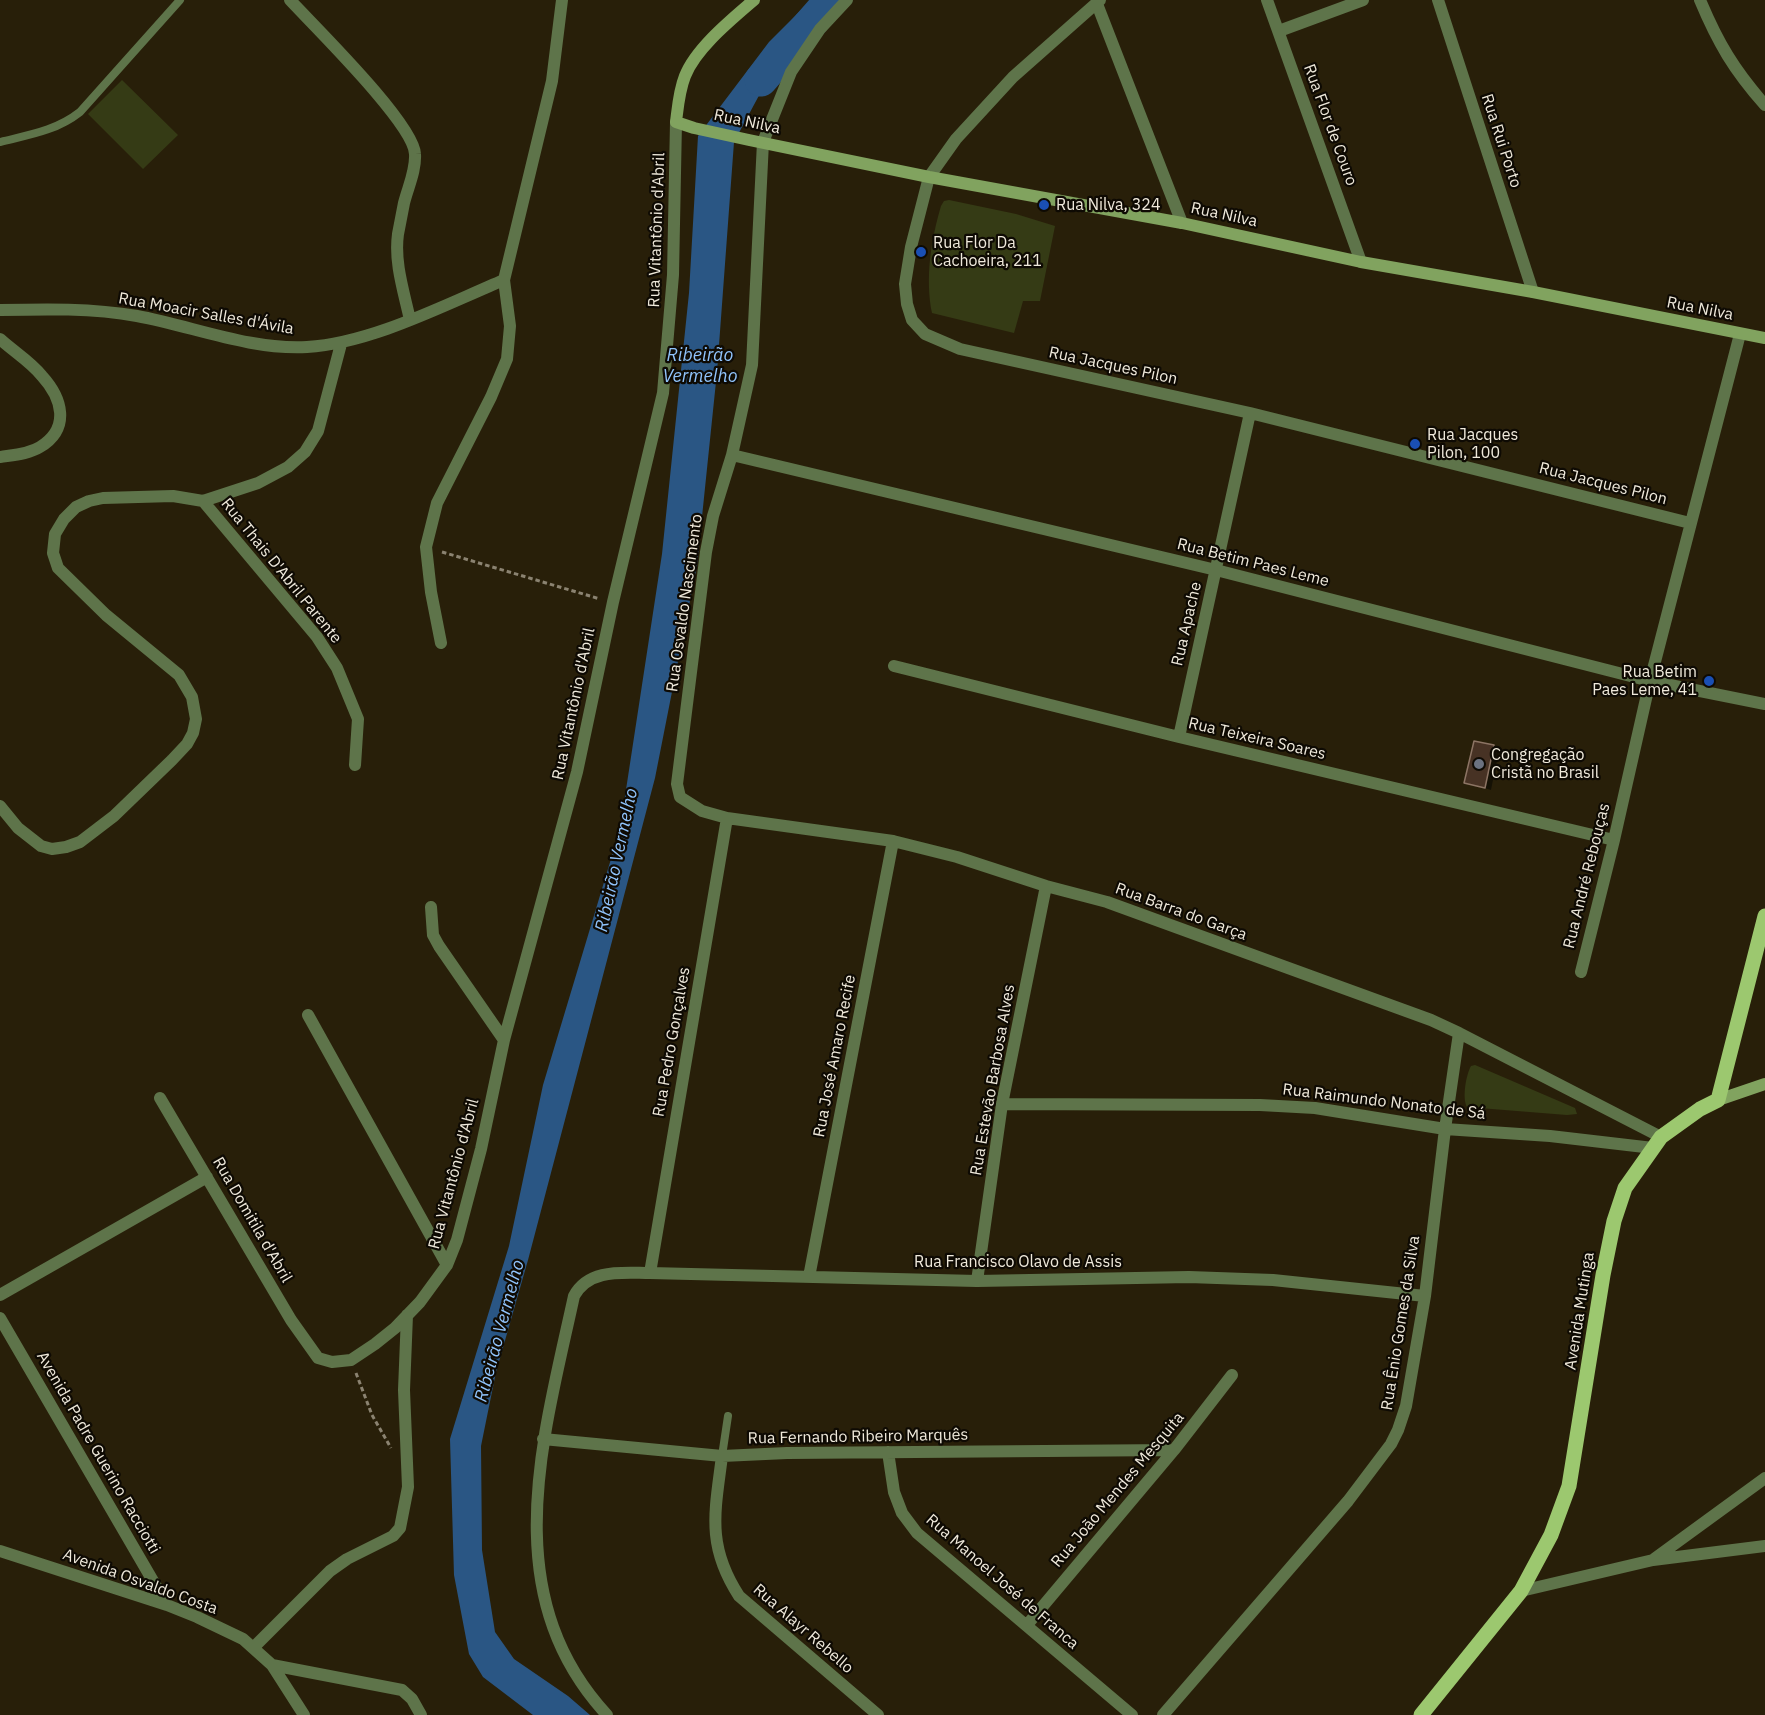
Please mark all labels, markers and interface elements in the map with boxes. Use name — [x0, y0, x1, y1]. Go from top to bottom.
street label: Rua Flor de Couro — [1299, 62, 1361, 188]
street label: Rua Rui Porto — [1477, 92, 1525, 190]
street label: Rua Nilva — [712, 106, 782, 138]
street label: Rua Vitantônio d'Abril — [645, 152, 669, 308]
place label: Rua Nilva, 324 — [1056, 195, 1161, 215]
marker: Rua Nilva, 324 — [1037, 198, 1051, 212]
street label: Rua Nilva — [1189, 199, 1259, 231]
place label: Rua Flor Da Cachoeira, 211 — [933, 233, 1042, 271]
marker: Rua Flor Da Cachoeira, 211 — [914, 245, 928, 259]
street label: Rua Moacir Salles d'Ávila — [117, 289, 295, 339]
street label: Rua Nilva — [1665, 293, 1735, 325]
street label: Rua Jacques Pilon — [1047, 343, 1179, 389]
water label: Ribeirão Vermelho — [662, 345, 738, 388]
place label: Rua Jacques Pilon, 100 — [1427, 425, 1518, 463]
marker: Rua Jacques Pilon, 100 — [1408, 437, 1422, 451]
street label: Rua Jacques Pilon — [1537, 459, 1669, 509]
street label: Rua Thais D'Abril Parente — [217, 495, 345, 647]
street label: Rua Osvaldo Nascimento — [663, 513, 707, 693]
street label: Rua Betim Paes Leme — [1175, 535, 1331, 591]
street label: Rua Apache — [1168, 580, 1206, 668]
street label: Rua Vitantônio d'Abril — [548, 626, 600, 782]
place label: Rua Betim Paes Leme, 41 — [1592, 662, 1697, 700]
marker: Rua Betim Paes Leme, 41 — [1702, 674, 1716, 688]
street label: Rua Teixeira Soares — [1186, 714, 1328, 764]
place label: Congregação Cristã no Brasil — [1491, 745, 1599, 783]
marker: Congregação Cristã no Brasil — [1472, 757, 1486, 771]
water label: Ribeirão Vermelho — [591, 786, 643, 934]
street label: Rua André Rebouças — [1560, 801, 1614, 951]
street label: Rua Barra do Garça — [1113, 879, 1249, 945]
street label: Rua Pedro Gonçalves — [649, 966, 695, 1118]
street label: Rua José Amaro Recife — [810, 973, 860, 1139]
street label: Rua Estevão Barbosa Alves — [967, 983, 1019, 1177]
street label: Rua Raimundo Nonato de Sá — [1281, 1080, 1487, 1124]
street label: Rua Vitantônio d'Abril — [425, 1097, 483, 1251]
street label: Rua Domitila d'Abril — [208, 1154, 296, 1286]
street label: Rua Ênio Gomes da Silva — [1378, 1234, 1424, 1412]
street label: Avenida Mutinga — [1561, 1251, 1599, 1371]
street label: Rua Francisco Olavo de Assis — [914, 1252, 1122, 1272]
water label: Ribeirão Vermelho — [471, 1257, 529, 1405]
street label: Avenida Padre Guerino Racciotti — [32, 1349, 164, 1557]
street label: Rua João Mendes Mesquita — [1047, 1409, 1189, 1571]
street label: Rua Fernando Ribeiro Marquês — [748, 1425, 968, 1449]
street label: Rua Manoel José de Franca — [922, 1510, 1082, 1654]
street label: Avenida Osvaldo Costa — [60, 1545, 220, 1619]
street label: Rua Alayr Rebello — [749, 1580, 857, 1678]

